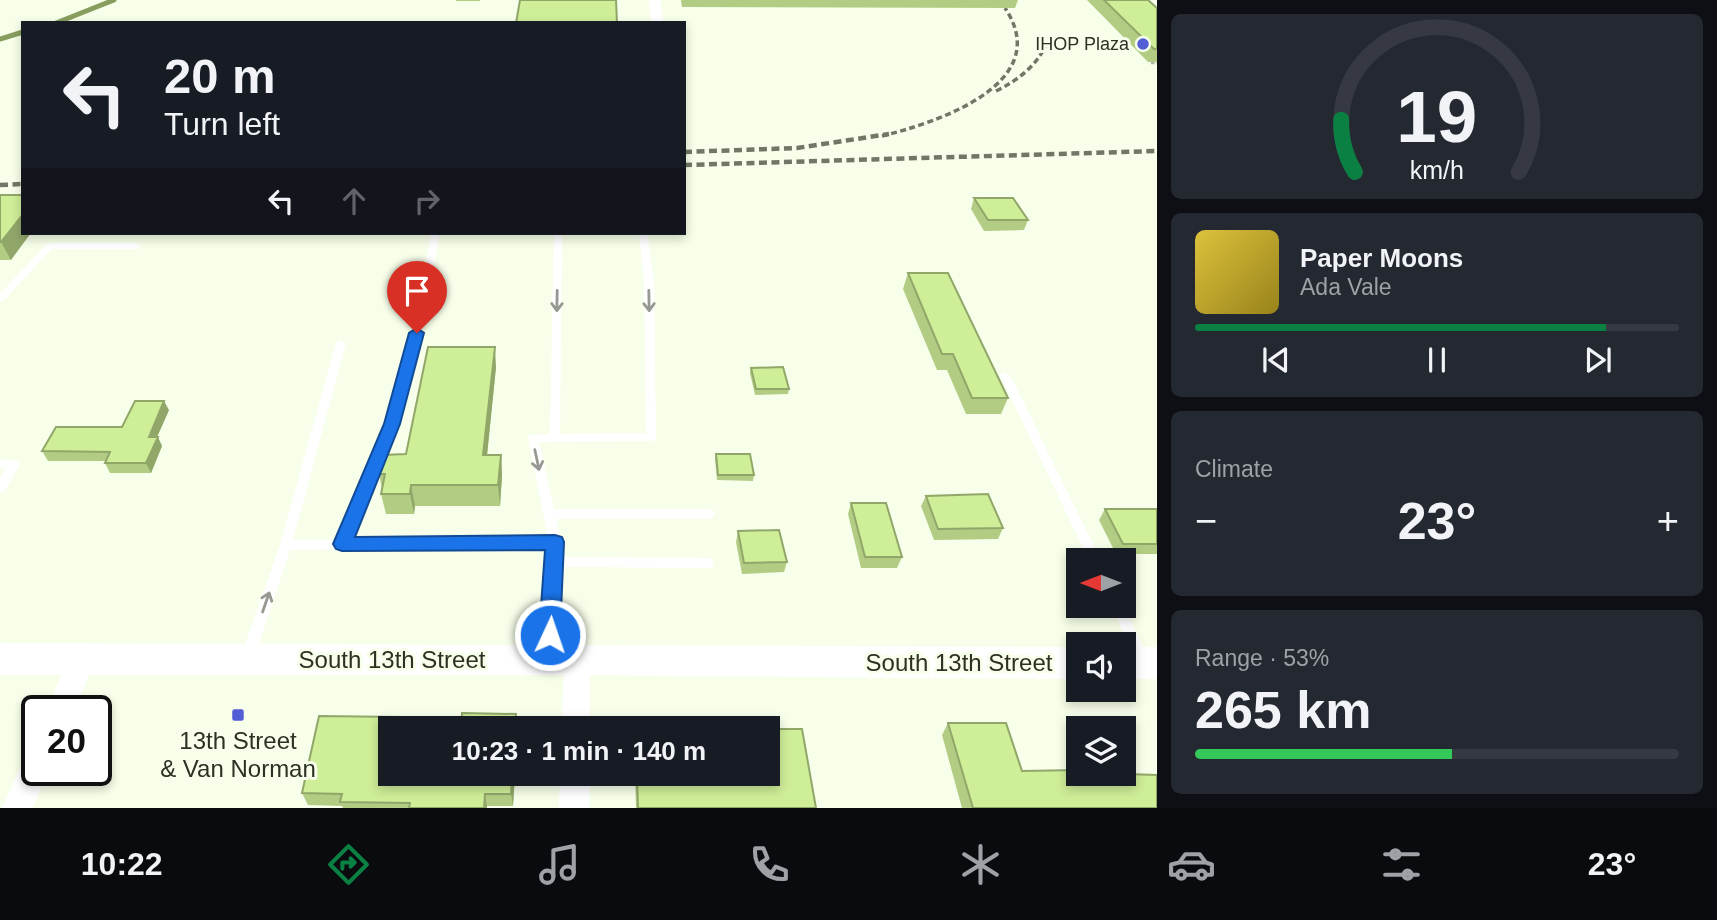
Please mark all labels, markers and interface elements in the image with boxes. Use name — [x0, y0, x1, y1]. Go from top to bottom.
place label: IHOP Plaza — [1035, 34, 1130, 54]
marker: IHOP Plaza — [1135, 36, 1151, 52]
icon: left — [49, 49, 140, 140]
text: 20 m — [164, 49, 276, 103]
text: 19 — [1397, 77, 1477, 158]
text: Turn left — [164, 106, 280, 142]
text: km/h — [1410, 156, 1464, 184]
icon: left — [262, 182, 300, 220]
icon: ahead — [335, 182, 373, 220]
icon: right — [408, 182, 446, 220]
text: Paper Moons — [1300, 243, 1463, 273]
pin — [387, 261, 447, 333]
icon: arrive — [398, 272, 436, 310]
text: Ada Vale — [1300, 274, 1392, 300]
one-way arrow — [550, 289, 564, 312]
one-way arrow — [643, 289, 656, 312]
icon: previous — [1257, 341, 1295, 379]
icon: pause — [1418, 341, 1456, 379]
icon: next — [1579, 341, 1617, 379]
one-way arrow — [531, 448, 545, 471]
text: Climate — [1195, 456, 1273, 482]
text: 23° — [1398, 492, 1476, 550]
text: − — [1195, 500, 1217, 542]
text: + — [1657, 500, 1679, 542]
north arrow — [1066, 548, 1136, 618]
map controls — [1066, 548, 1136, 786]
one-way arrow — [261, 591, 273, 613]
position arrow — [513, 598, 587, 672]
button: sound — [1066, 632, 1136, 702]
text: Range · 53% — [1195, 645, 1329, 671]
street label: South 13th Street — [299, 646, 486, 673]
street label: South 13th Street — [866, 649, 1053, 676]
text: 265 km — [1195, 681, 1371, 739]
speed limit sign: 20 — [21, 695, 112, 786]
marker: 13th Street & Van Norman — [230, 707, 246, 723]
button: layers — [1066, 716, 1136, 786]
place label: 13th Street & Van Norman — [160, 727, 316, 782]
text: 10:23 · 1 min · 140 m — [452, 736, 706, 766]
icon: directions — [324, 840, 373, 889]
icon: music — [535, 840, 584, 889]
icon: phone — [745, 840, 794, 889]
icon: climate — [956, 840, 1005, 889]
icon: car — [1167, 840, 1216, 889]
icon: filters — [1377, 840, 1426, 889]
text: 10:22 — [81, 846, 163, 882]
text: 23° — [1588, 846, 1636, 882]

